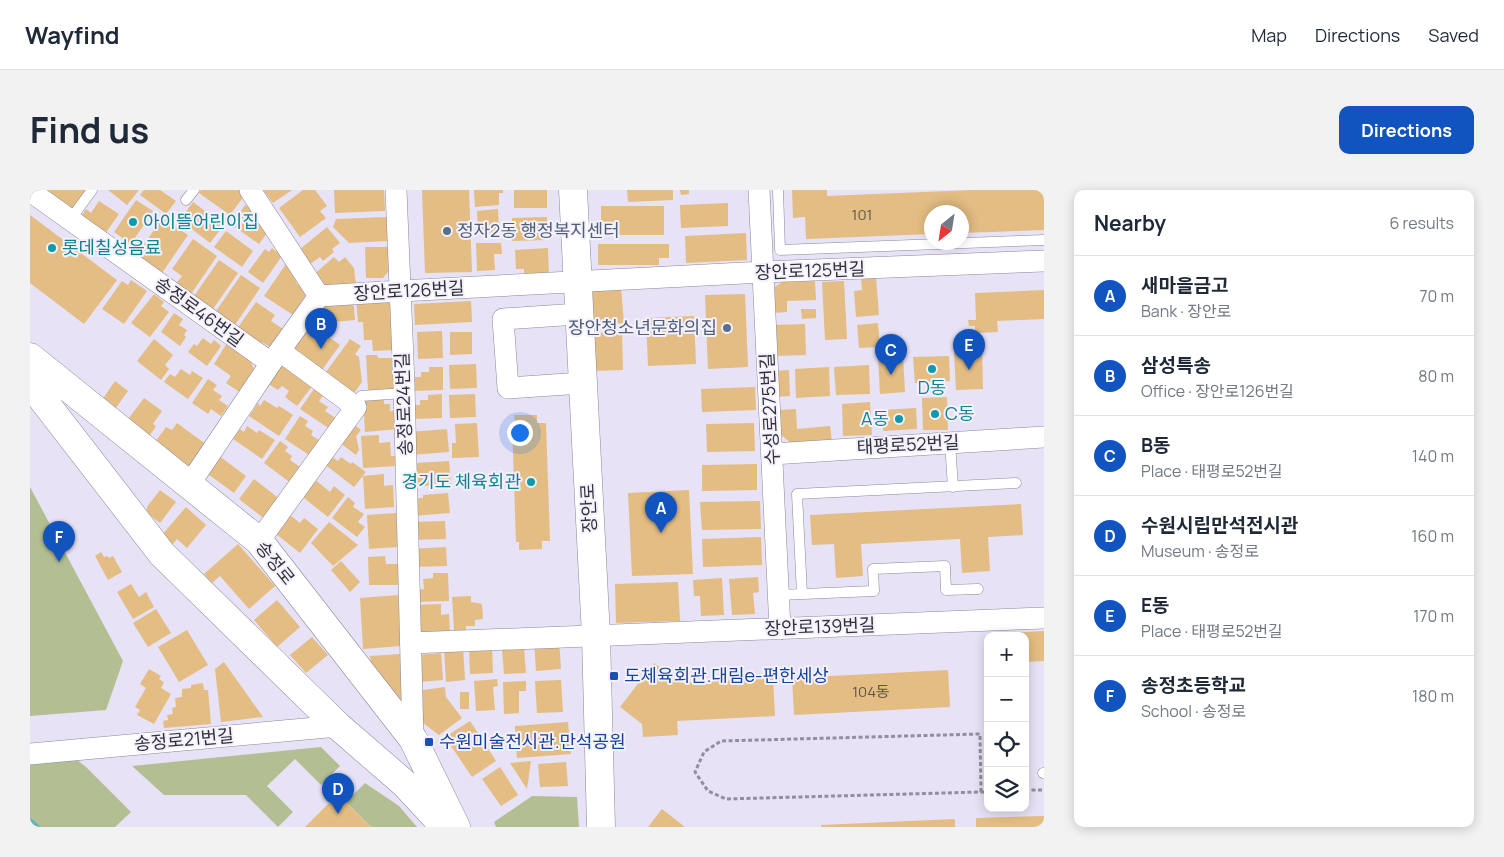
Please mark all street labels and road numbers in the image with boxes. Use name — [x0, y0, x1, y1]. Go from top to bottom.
street label: 장안로125번길 — [754, 256, 866, 284]
street label: 송정로46번길 — [150, 271, 249, 352]
street label: 장안로126번길 — [353, 275, 465, 305]
street label: 송정로24번길 — [389, 352, 417, 456]
street label: 수성로275번길 — [754, 352, 784, 466]
street label: 태평로52번길 — [856, 429, 960, 459]
street label: 장안로 — [575, 483, 601, 533]
street label: 송정로 — [251, 536, 301, 589]
street label: 장안로139번길 — [764, 612, 876, 640]
street label: 송정로21번길 — [133, 723, 235, 755]

